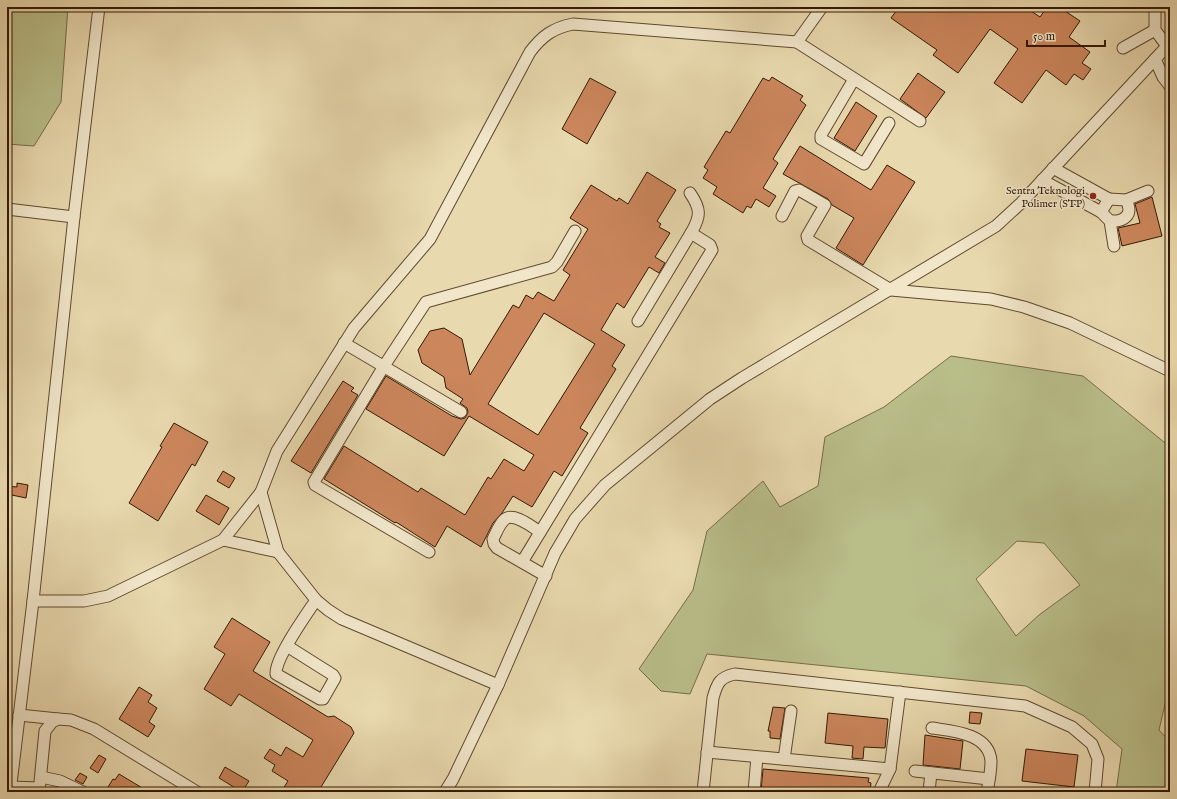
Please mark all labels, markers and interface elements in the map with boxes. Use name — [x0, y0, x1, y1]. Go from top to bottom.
scale bar — [1027, 22, 1105, 48]
text: 50 m — [1033, 29, 1055, 44]
place label: Sentra Teknologi Polimer (STP) — [1006, 184, 1085, 211]
marker: Sentra Teknologi Polimer (STP) — [1088, 191, 1098, 201]

